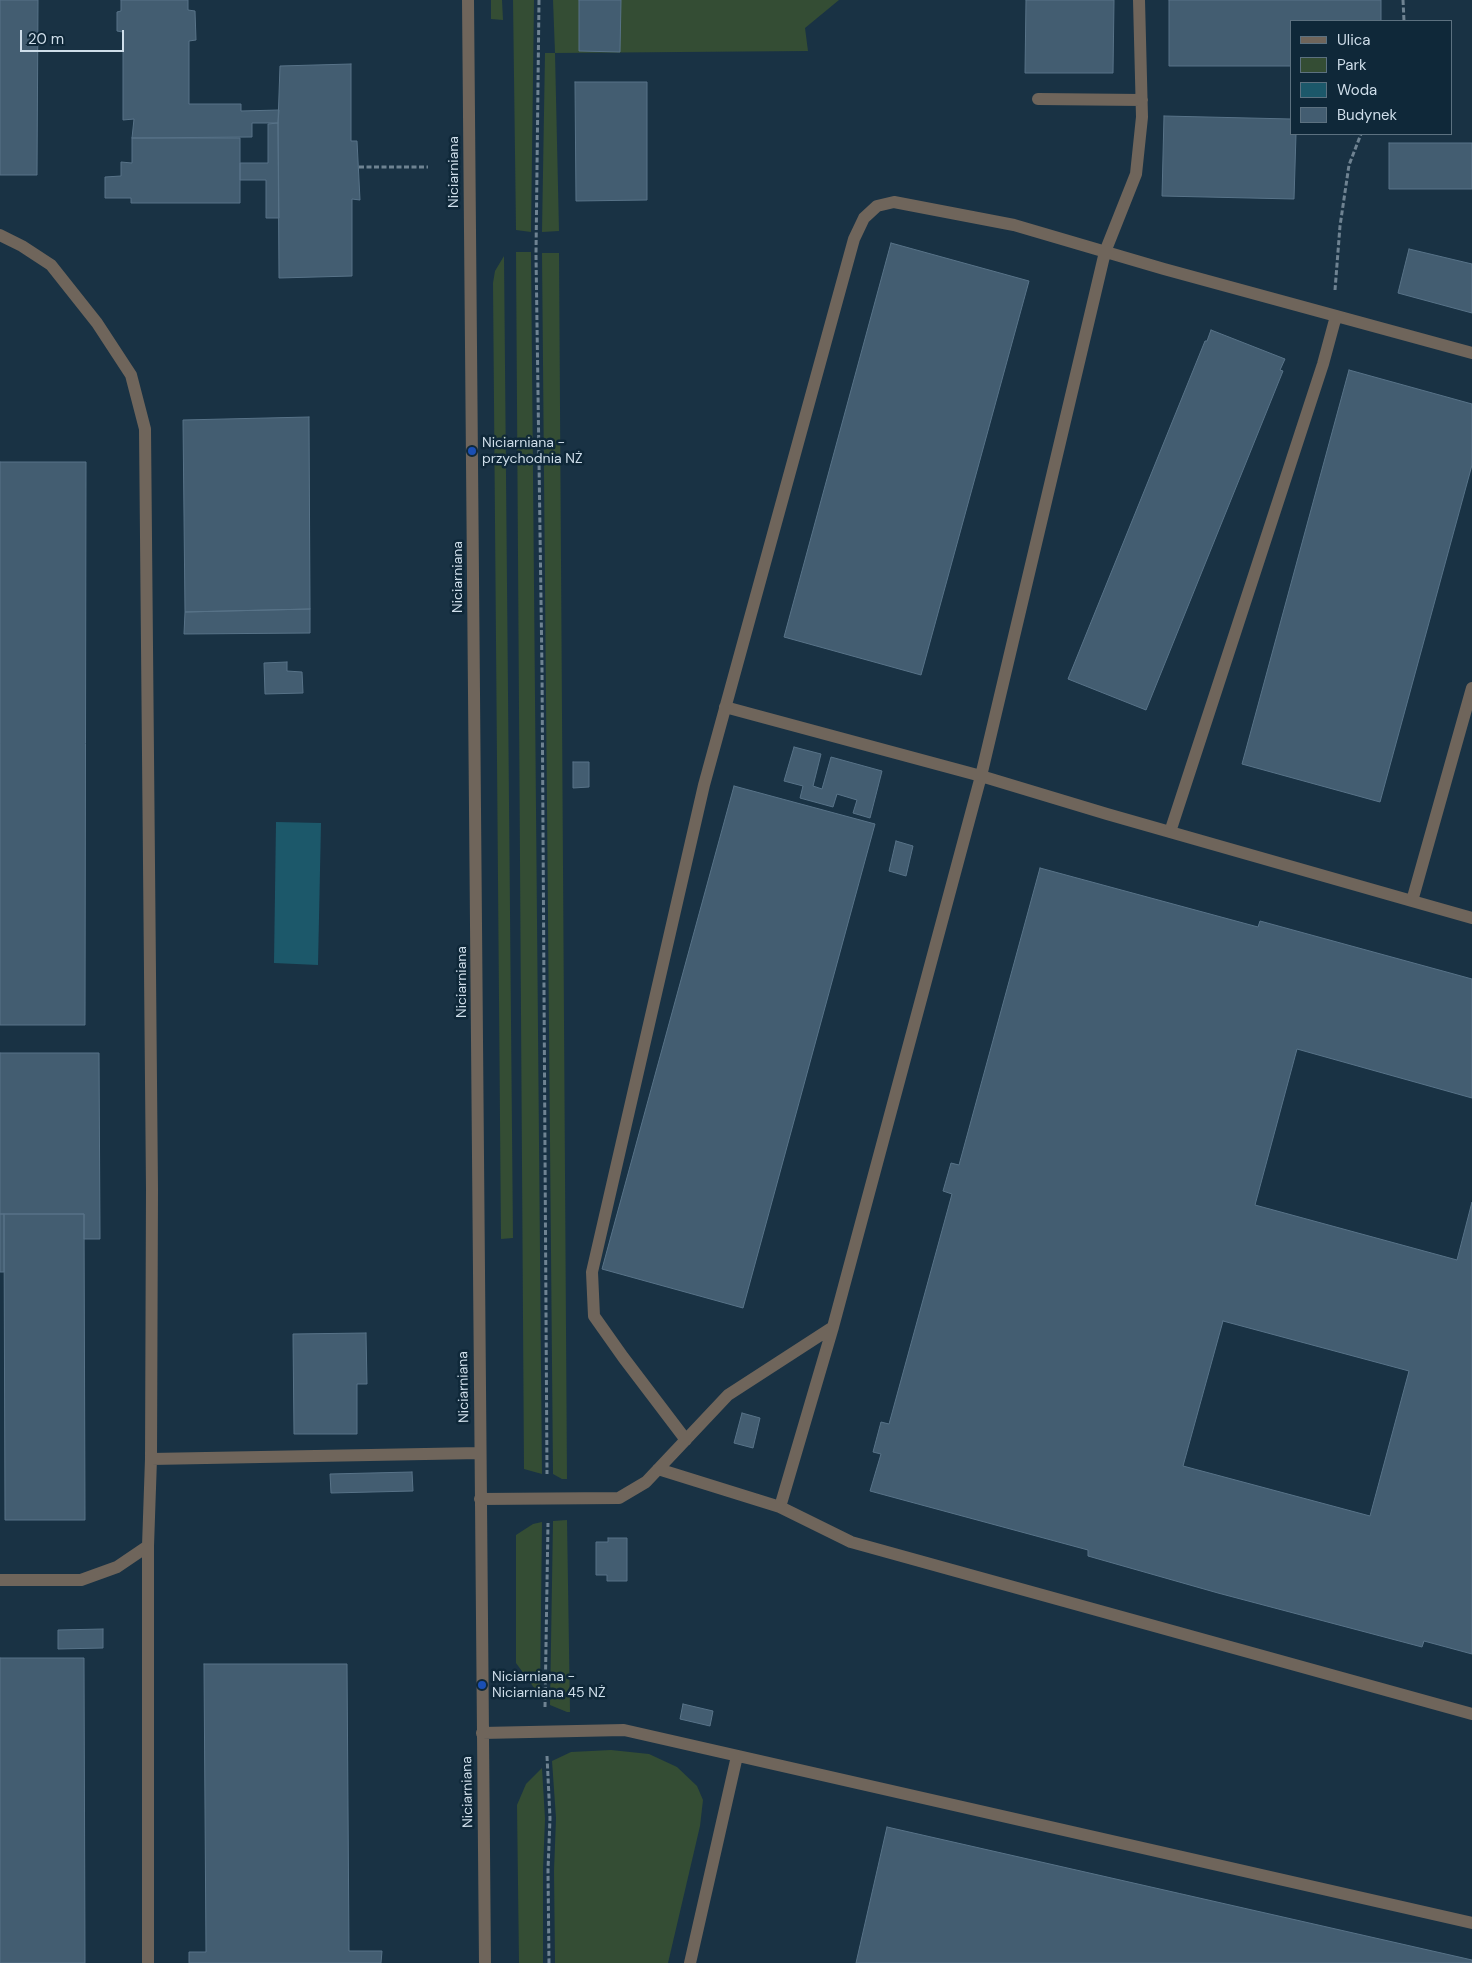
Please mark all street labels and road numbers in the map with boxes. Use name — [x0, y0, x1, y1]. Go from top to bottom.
street label: Niciarniana — [446, 136, 462, 208]
street label: Niciarniana — [450, 541, 466, 613]
street label: Niciarniana — [454, 946, 470, 1018]
street label: Niciarniana — [455, 1351, 473, 1423]
street label: Niciarniana — [459, 1756, 477, 1828]

